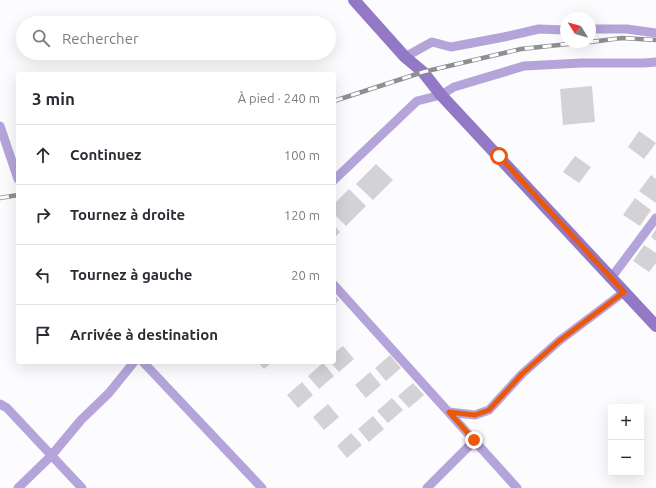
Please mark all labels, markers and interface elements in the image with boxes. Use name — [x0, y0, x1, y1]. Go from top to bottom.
north arrow — [560, 12, 596, 48]
search box — [16, 16, 336, 60]
icon: search — [30, 27, 52, 49]
text: Rechercher — [62, 30, 139, 47]
text: 3 min — [32, 89, 75, 108]
text: À pied · 240 m — [238, 91, 320, 105]
icon: ahead — [32, 144, 54, 166]
text: Continuez — [70, 146, 141, 163]
route start — [490, 147, 508, 165]
text: 100 m — [284, 148, 320, 162]
icon: right — [32, 204, 54, 226]
text: Tournez à droite — [70, 206, 185, 223]
text: 120 m — [284, 208, 320, 222]
icon: left — [32, 264, 54, 286]
text: Tournez à gauche — [70, 266, 193, 283]
text: 20 m — [291, 268, 320, 282]
icon: arrive — [32, 324, 54, 346]
text: Arrivée à destination — [70, 326, 218, 343]
map controls — [608, 404, 644, 476]
button: + — [608, 404, 644, 440]
route end — [465, 431, 483, 449]
button: − — [608, 440, 644, 476]

